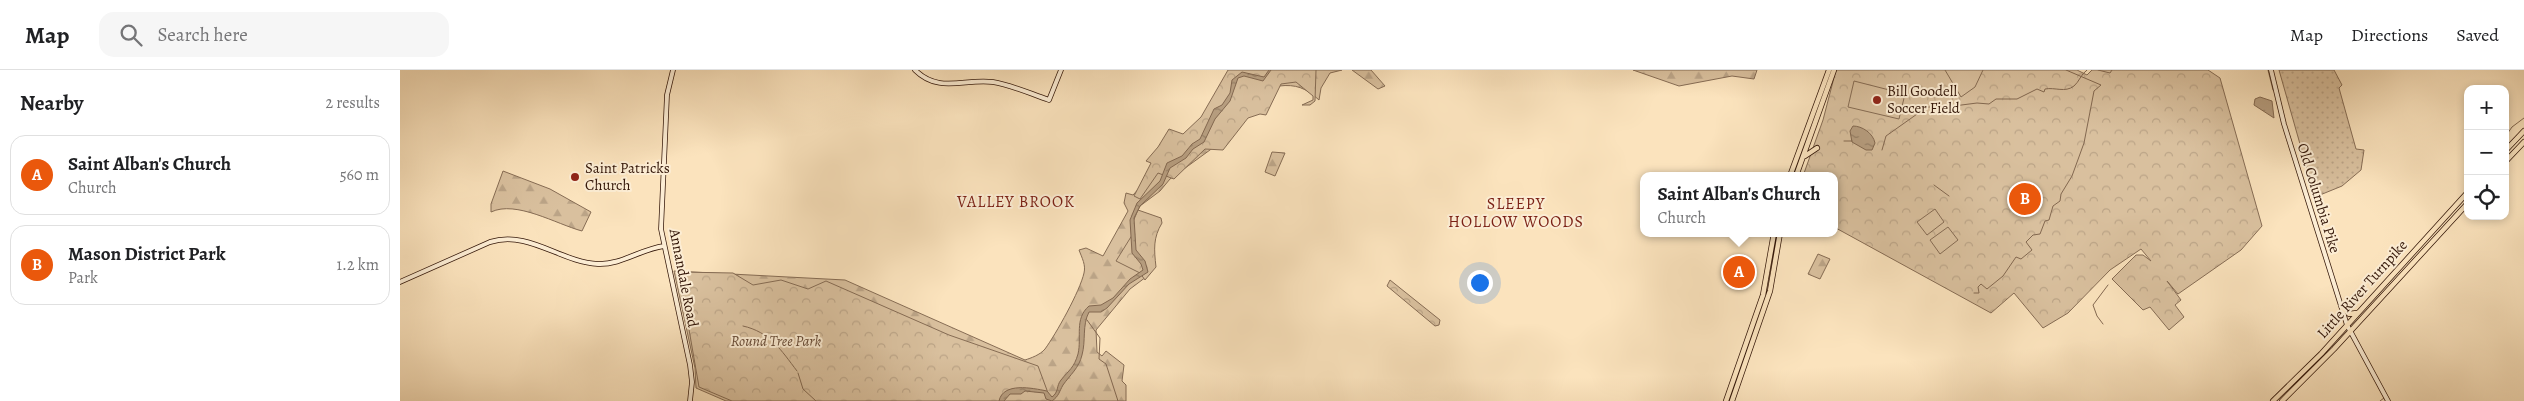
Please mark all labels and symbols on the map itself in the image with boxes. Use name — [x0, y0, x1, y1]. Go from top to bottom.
place label: Bill Goodell Soccer Field — [1887, 81, 1961, 118]
marker: Bill Goodell Soccer Field — [1871, 94, 1883, 106]
street label: Old Columbia Pike — [2293, 141, 2345, 256]
place label: Saint Patricks Church — [585, 158, 670, 195]
marker: Saint Patricks Church — [569, 171, 581, 183]
pin: B — [2009, 180, 2041, 218]
district label: VALLEY BROOK — [956, 191, 1075, 213]
district label: SLEEPY HOLLOW WOODS — [1448, 193, 1584, 233]
street label: Annandale Road — [664, 226, 704, 330]
street label: Little River Turnpike — [2312, 235, 2412, 343]
pin: A — [1723, 253, 1755, 291]
your location — [1467, 270, 1493, 296]
park label: Round Tree Park — [731, 331, 822, 351]

